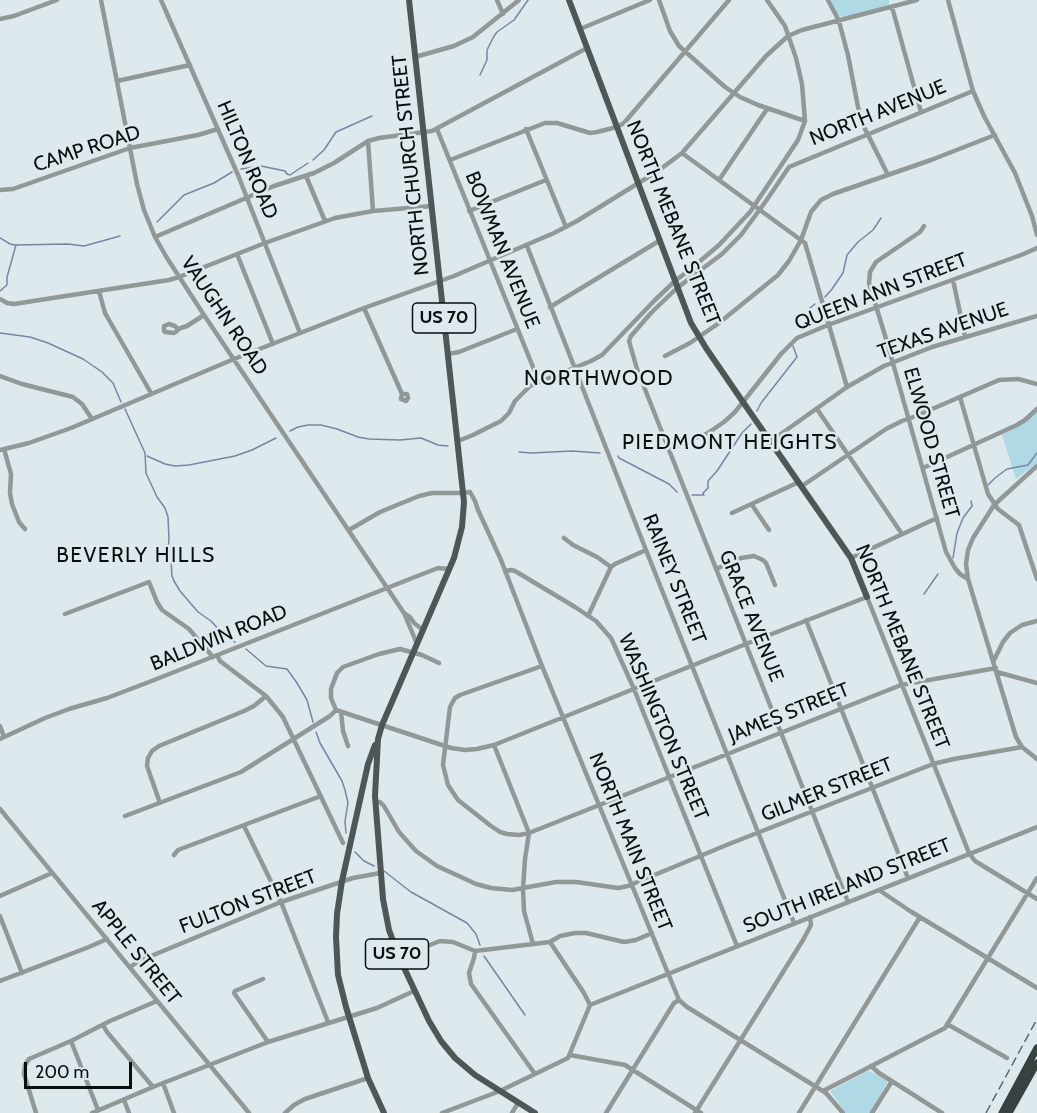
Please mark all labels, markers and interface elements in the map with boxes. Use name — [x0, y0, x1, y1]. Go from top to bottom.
street label: NORTH CHURCH STREET — [387, 54, 435, 276]
street label: NORTH AVENUE — [806, 75, 950, 151]
street label: HILTON ROAD — [211, 97, 283, 223]
street label: NORTH MEBANE STREET — [621, 117, 725, 329]
street label: CAMP ROAD — [31, 120, 143, 178]
street label: BOWMAN AVENUE — [460, 168, 544, 332]
street label: QUEEN ANN STREET — [791, 248, 971, 336]
street label: VAUGHN ROAD — [175, 252, 273, 380]
street label: TEXAS AVENUE — [875, 297, 1011, 365]
road number: US 70 — [412, 303, 476, 333]
street label: ELWOOD STREET — [898, 365, 964, 521]
district label: NORTHWOOD — [524, 366, 674, 392]
district label: PIEDMONT HEIGHTS — [622, 430, 838, 456]
street label: RAINEY STREET — [637, 511, 711, 647]
street label: NORTH MEBANE STREET — [850, 541, 954, 753]
district label: BEVERLY HILLS — [56, 543, 216, 569]
street label: GRACE AVENUE — [714, 547, 788, 685]
street label: BALDWIN ROAD — [147, 600, 291, 676]
street label: WASHINGTON STREET — [613, 630, 713, 824]
street label: JAMES STREET — [725, 678, 853, 748]
street label: NORTH MAIN STREET — [583, 749, 677, 935]
street label: GILMER STREET — [758, 753, 896, 827]
street label: SOUTH IRELAND STREET — [740, 833, 954, 939]
street label: FULTON STREET — [176, 865, 320, 939]
street label: APPLE STREET — [86, 895, 186, 1009]
road number: US 70 — [366, 939, 428, 969]
scale bar — [27, 1050, 135, 1088]
text: 200 m — [35, 1061, 89, 1083]

